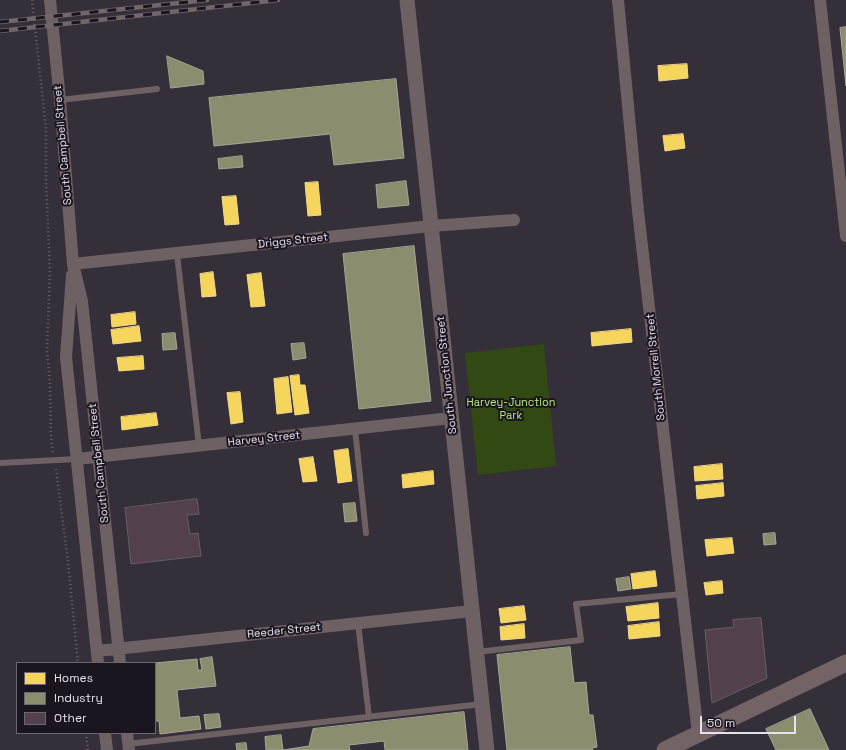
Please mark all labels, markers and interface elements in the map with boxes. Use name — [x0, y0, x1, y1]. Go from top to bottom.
street label: South Campbell Street — [51, 85, 75, 205]
street label: Driggs Street — [257, 231, 329, 251]
street label: South Morrell Street — [644, 313, 668, 421]
street label: South Junction Street — [434, 315, 460, 435]
park label: Harvey-Junction Park — [466, 396, 556, 422]
street label: South Campbell Street — [86, 403, 112, 523]
street label: Harvey Street — [227, 429, 301, 449]
street label: Reeder Street — [246, 621, 322, 641]
legend — [16, 662, 156, 734]
text: Homes — [54, 670, 93, 686]
text: Industry — [54, 690, 103, 706]
scale bar — [702, 708, 798, 734]
text: Other — [54, 710, 87, 726]
text: 50 m — [707, 715, 735, 731]

